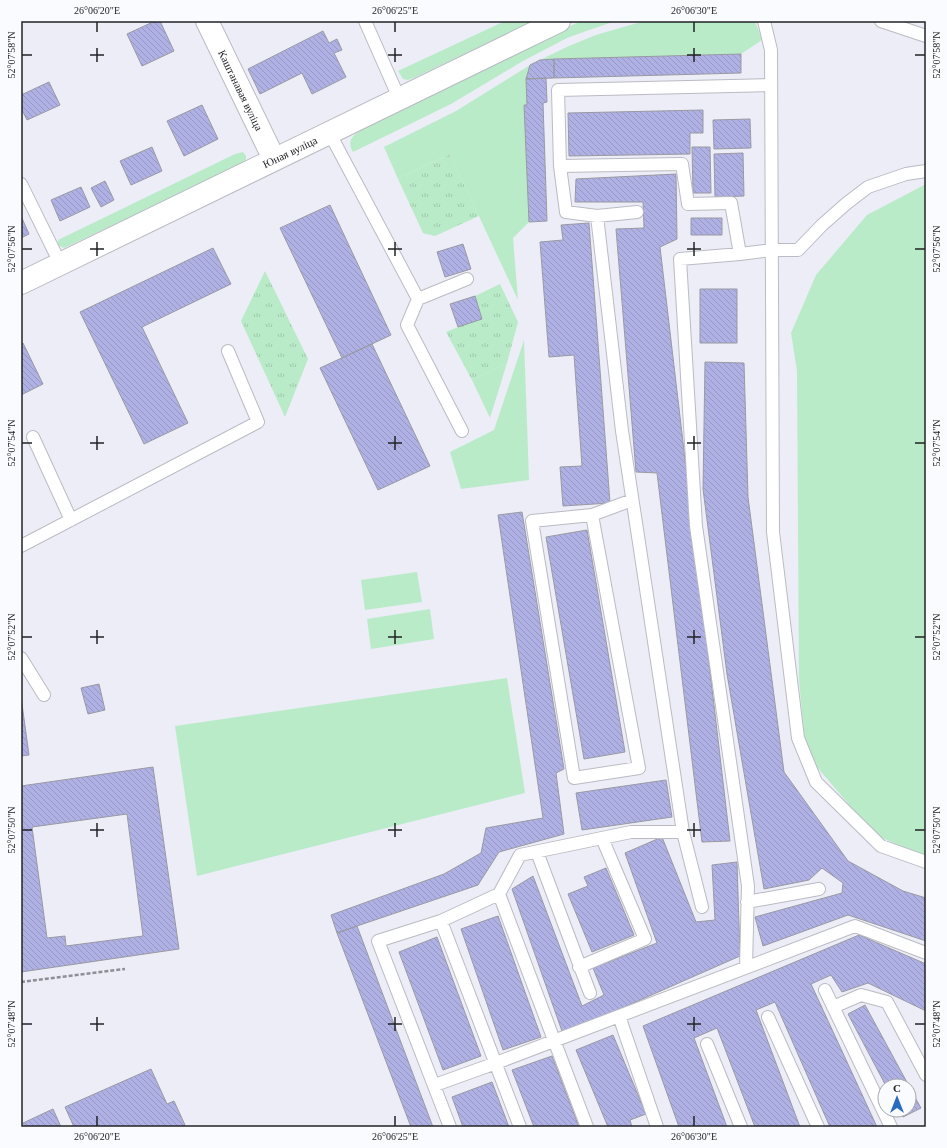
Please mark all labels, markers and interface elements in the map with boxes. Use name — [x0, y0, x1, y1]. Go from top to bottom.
text: 26°06'20"E — [74, 5, 120, 16]
text: 26°06'25"E — [372, 5, 418, 16]
text: 26°06'30"E — [671, 5, 717, 16]
text: 52°07'58"N — [6, 31, 17, 79]
text: 52°07'58"N — [931, 31, 942, 79]
street label: Каштанавая вуліца — [216, 48, 265, 133]
street label: Юная вуліца — [261, 134, 319, 170]
text: 52°07'56"N — [6, 225, 17, 273]
text: 52°07'56"N — [931, 225, 942, 273]
text: 52°07'54"N — [6, 419, 17, 467]
text: 52°07'54"N — [931, 419, 942, 467]
text: 52°07'52"N — [6, 613, 17, 661]
text: 52°07'52"N — [931, 613, 942, 661]
text: 52°07'50"N — [6, 806, 17, 854]
text: 52°07'50"N — [931, 806, 942, 854]
text: 52°07'48"N — [6, 1000, 17, 1048]
text: 52°07'48"N — [931, 1000, 942, 1048]
north arrow — [877, 1078, 917, 1118]
text: С — [893, 1082, 901, 1094]
text: 26°06'20"E — [74, 1131, 120, 1142]
text: 26°06'25"E — [372, 1131, 418, 1142]
text: 26°06'30"E — [671, 1131, 717, 1142]

